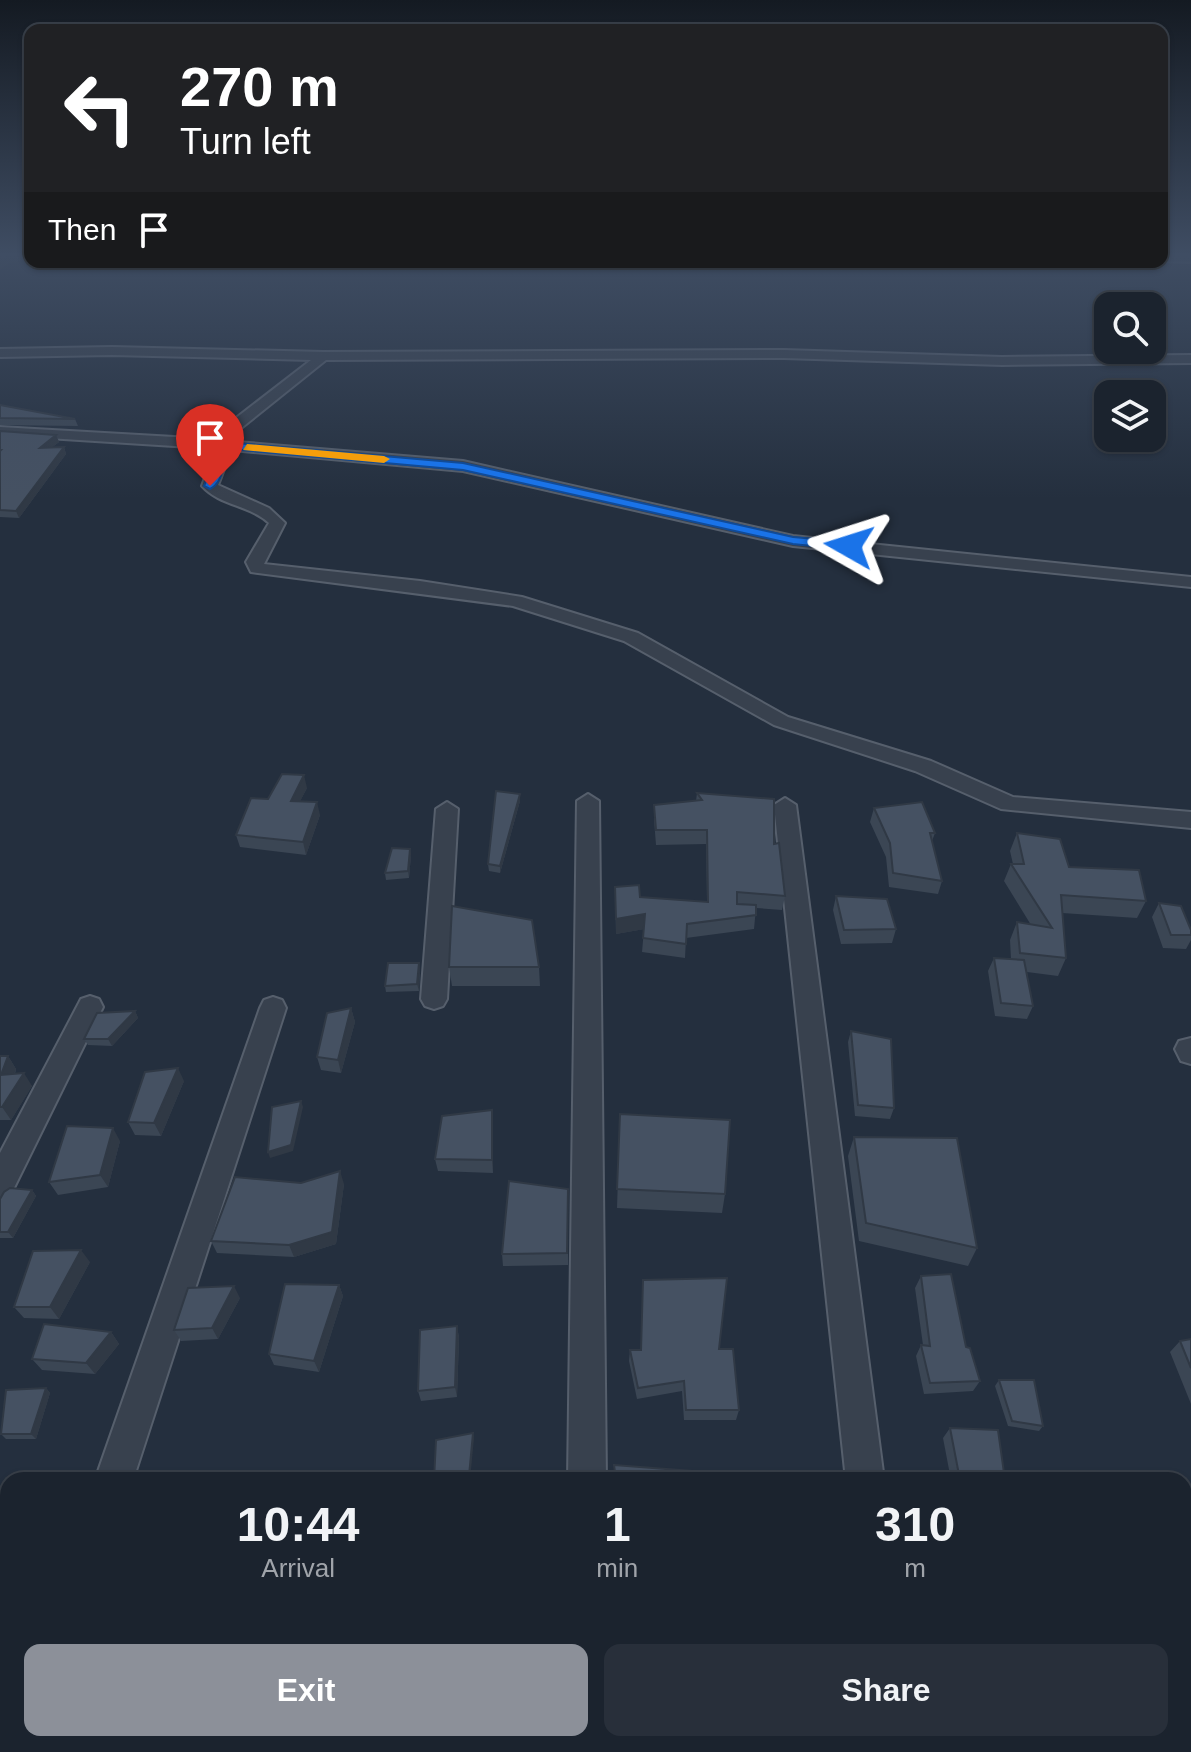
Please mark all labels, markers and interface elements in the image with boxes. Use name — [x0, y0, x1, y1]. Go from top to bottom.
text: 270 m — [180, 55, 339, 118]
icon: left — [48, 56, 152, 160]
text: Turn left — [180, 121, 311, 162]
icon: arrive — [132, 208, 176, 252]
text: Then — [48, 213, 116, 246]
map controls — [1094, 292, 1166, 452]
button: search — [1094, 292, 1166, 364]
button: layers — [1094, 380, 1166, 452]
pin — [176, 404, 244, 486]
icon: arrive — [188, 416, 232, 460]
position arrow — [807, 504, 891, 588]
text: 10:44 — [237, 1498, 360, 1551]
text: 1 — [604, 1498, 631, 1551]
text: 310 — [875, 1498, 955, 1551]
text: Arrival — [261, 1553, 335, 1583]
text: min — [596, 1553, 638, 1583]
text: m — [904, 1553, 926, 1583]
button: Exit — [24, 1644, 588, 1736]
button: Share — [604, 1644, 1168, 1736]

